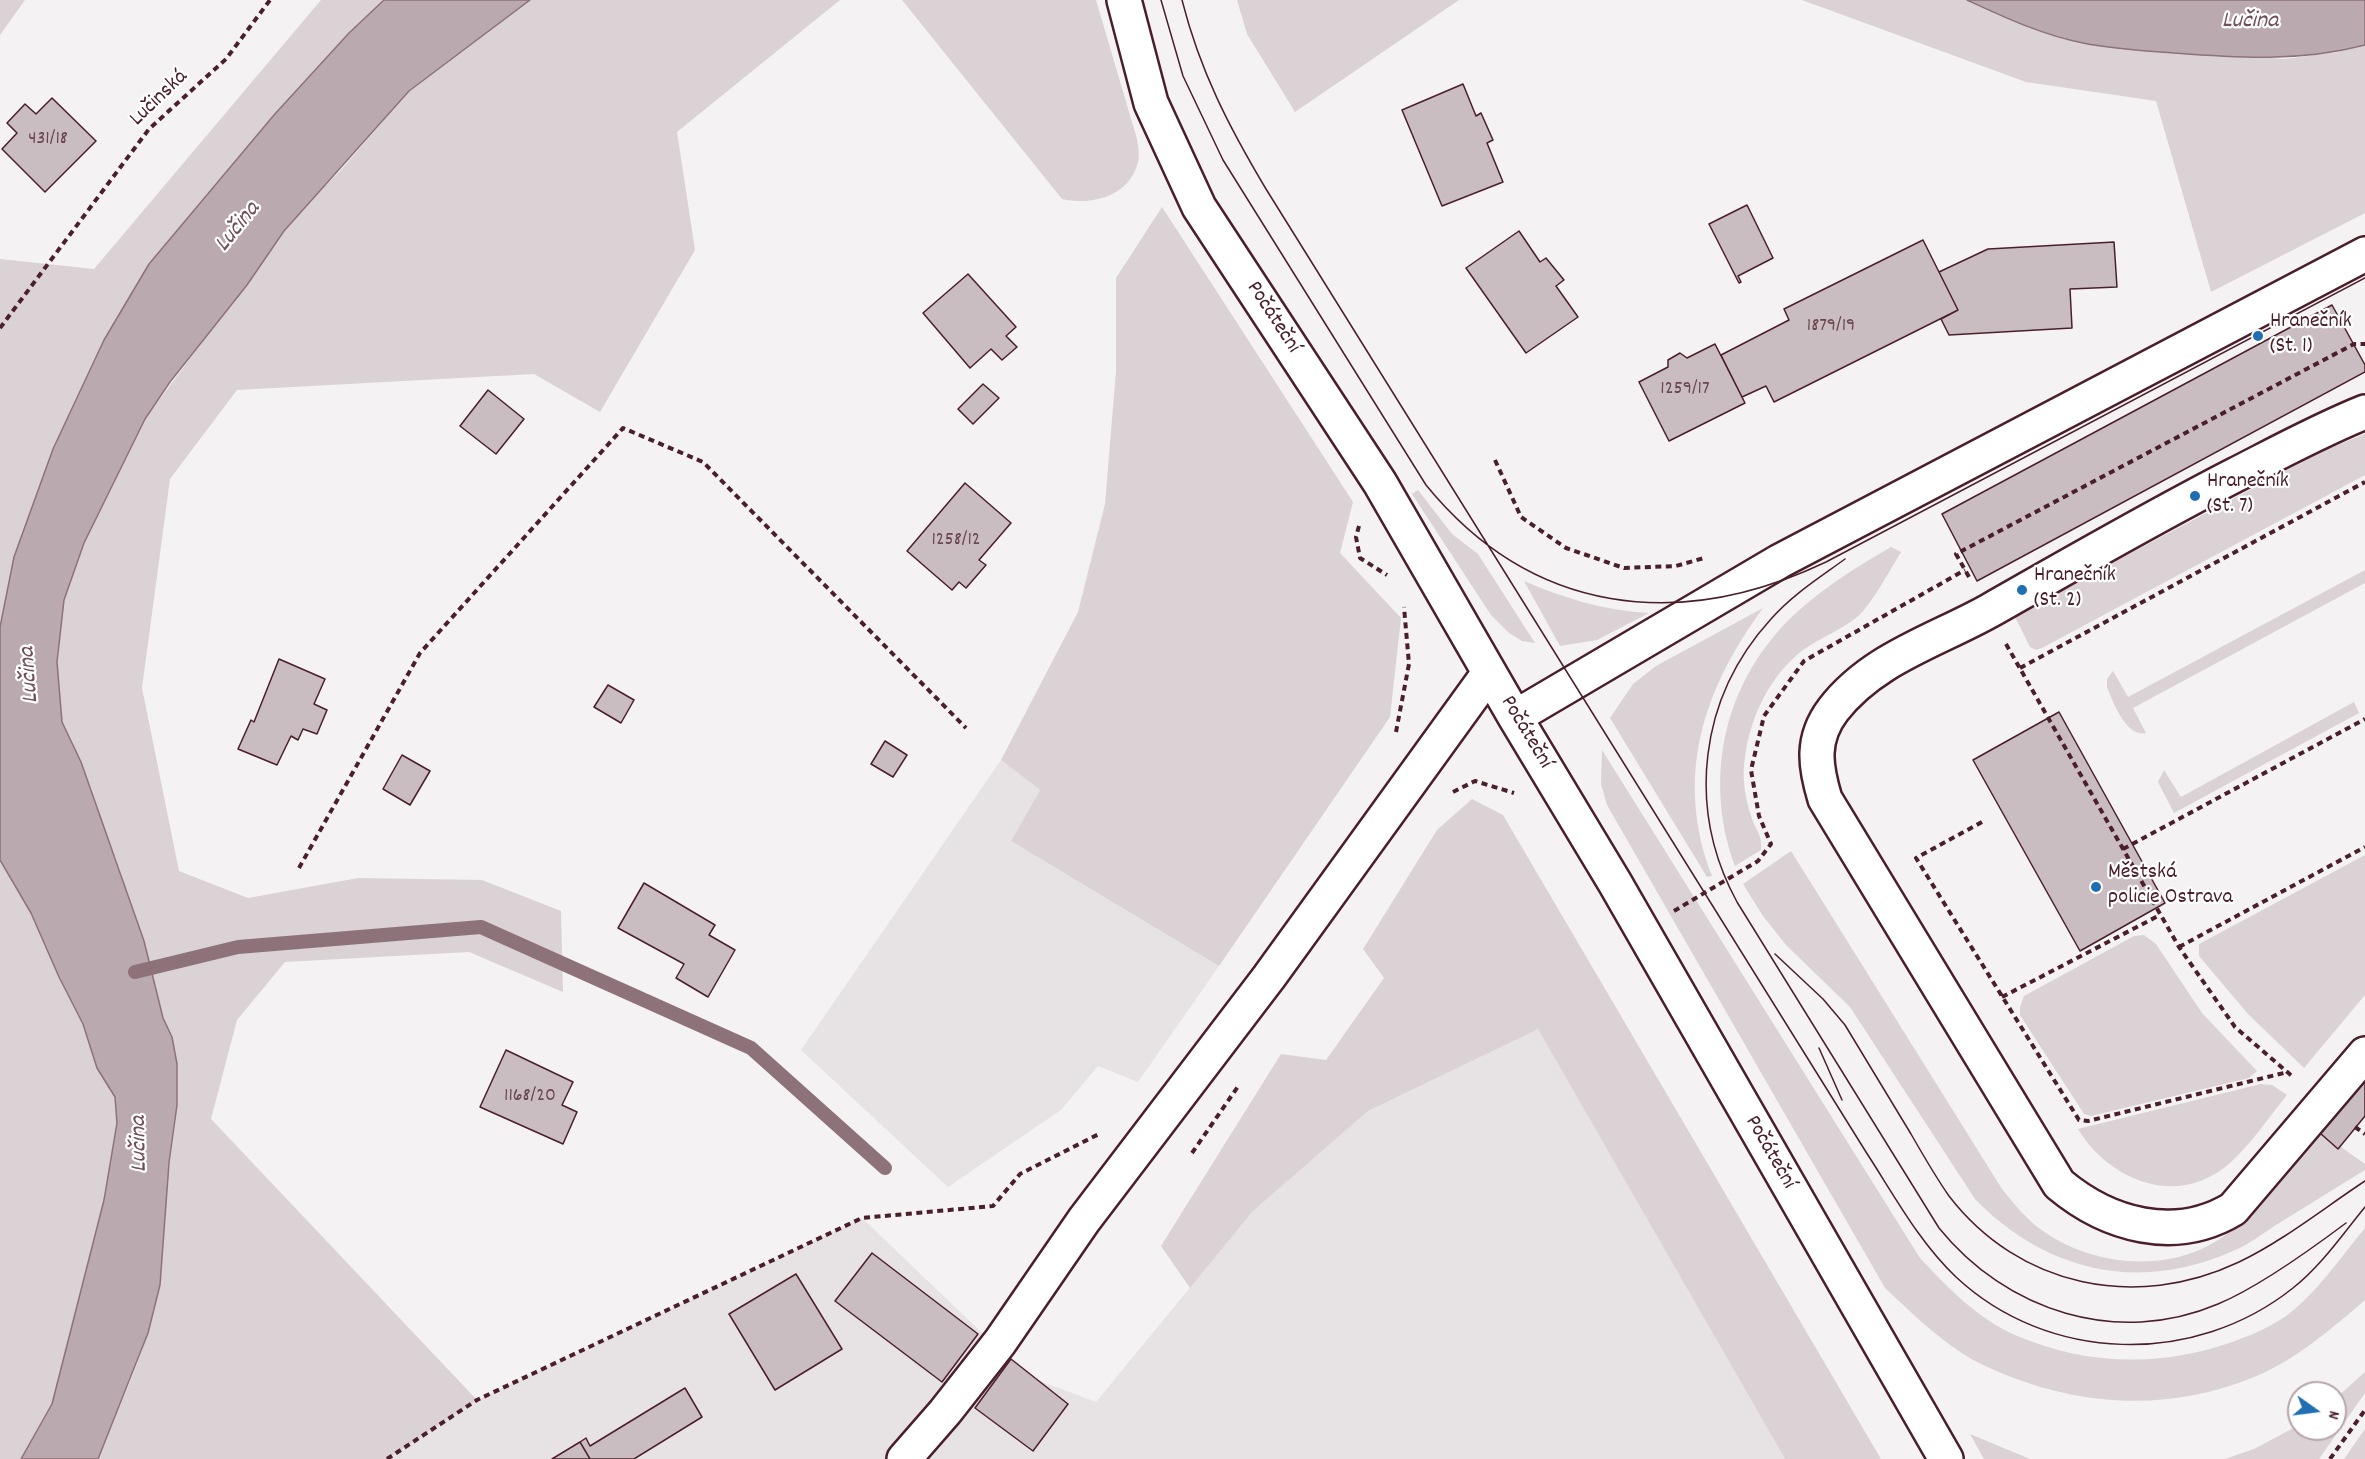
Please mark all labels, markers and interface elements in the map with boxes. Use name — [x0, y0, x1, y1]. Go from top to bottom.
water label: Lučina — [2222, 9, 2278, 37]
street label: Lučinská — [125, 65, 195, 133]
house number: 431/18 — [28, 128, 68, 152]
water label: Lučina — [210, 197, 268, 259]
street label: Počáteční — [1239, 277, 1305, 359]
place label: Hranečník (St. 1) — [2270, 310, 2352, 362]
house number: 1879/19 — [1807, 315, 1855, 339]
marker: Hranečník (St. 1) — [2251, 329, 2265, 343]
house number: 1259/17 — [1660, 378, 1710, 402]
place label: Hranečník (St. 7) — [2207, 470, 2289, 522]
marker: Hranečník (St. 7) — [2188, 489, 2202, 503]
house number: 1258/12 — [931, 529, 981, 553]
place label: Hranečník (St. 2) — [2034, 564, 2116, 616]
marker: Hranečník (St. 2) — [2015, 583, 2029, 597]
water label: Lučina — [15, 646, 47, 704]
street label: Počáteční — [1493, 692, 1557, 774]
place label: Městská policie Ostrava — [2108, 861, 2233, 912]
marker: Městská policie Ostrava — [2089, 880, 2103, 894]
house number: 1168/20 — [504, 1085, 556, 1109]
street label: Počáteční — [1737, 1112, 1801, 1194]
water label: Lučina — [126, 1115, 156, 1173]
north arrow — [2287, 1381, 2347, 1441]
text: N — [2321, 1408, 2345, 1422]

